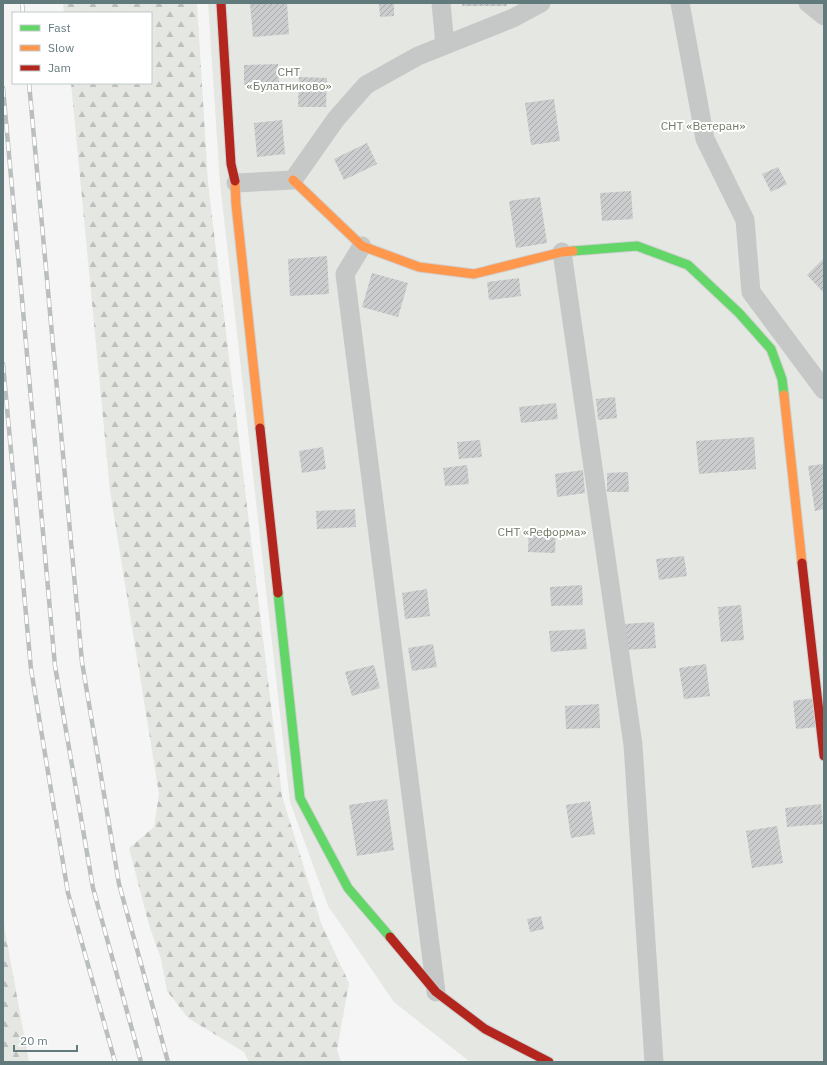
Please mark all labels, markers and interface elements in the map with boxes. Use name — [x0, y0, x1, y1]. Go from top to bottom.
legend — [12, 12, 152, 84]
text: Fast — [48, 20, 71, 35]
text: Slow — [48, 40, 74, 55]
text: Jam — [48, 60, 71, 75]
park label: СНТ «Булатниково» — [247, 64, 331, 93]
park label: СНТ «Ветеран» — [661, 118, 745, 133]
park label: СНТ «Реформа» — [497, 524, 587, 539]
scale bar — [14, 1027, 77, 1053]
text: 20 m — [20, 1033, 48, 1048]

